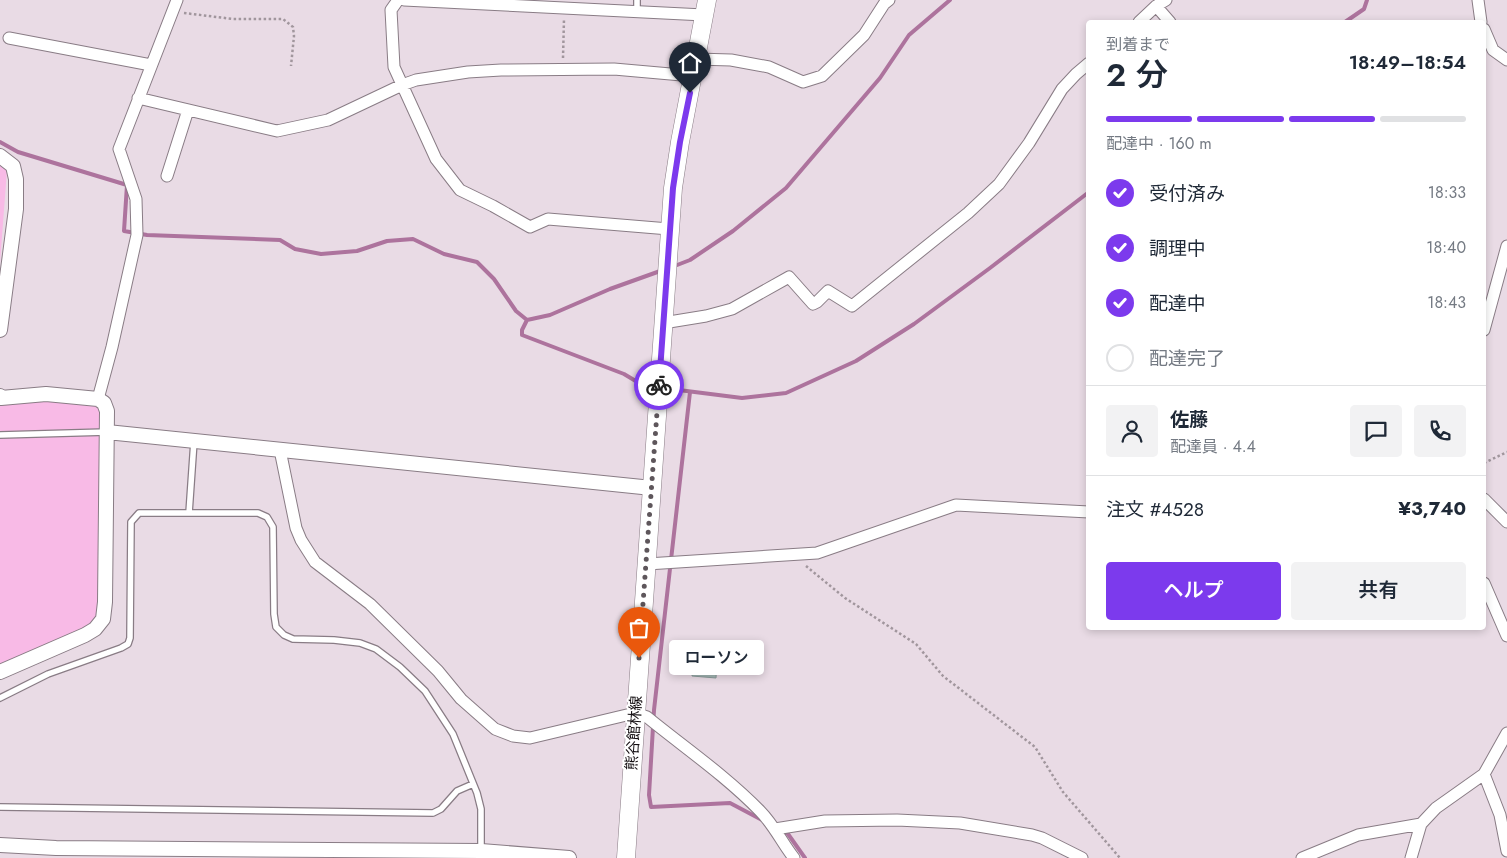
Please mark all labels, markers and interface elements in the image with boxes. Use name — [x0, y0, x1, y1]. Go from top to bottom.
text: 到着まで — [1106, 33, 1170, 56]
pin — [669, 42, 711, 93]
icon: home — [676, 49, 704, 77]
text: 18:49–18:54 — [1349, 49, 1466, 76]
text: 2 分 — [1106, 52, 1168, 98]
text: 配達中 · 160 m — [1106, 132, 1212, 155]
icon: check — [1106, 179, 1134, 207]
text: 受付済み — [1149, 180, 1225, 207]
text: 18:33 — [1428, 181, 1466, 204]
icon: check — [1106, 234, 1134, 262]
text: 調理中 — [1149, 235, 1206, 262]
text: 18:40 — [1426, 236, 1466, 259]
icon: check — [1106, 289, 1134, 317]
text: 配達中 — [1149, 290, 1206, 317]
text: 18:43 — [1427, 291, 1466, 314]
text: 配達完了 — [1149, 345, 1225, 372]
courier — [634, 360, 684, 410]
icon: bike — [645, 371, 673, 399]
button: person — [1106, 405, 1158, 457]
button: chat — [1350, 405, 1402, 457]
button: phone — [1414, 405, 1466, 457]
text: 佐藤 — [1170, 406, 1208, 433]
text: 配達員 · 4.4 — [1170, 435, 1256, 458]
text: ¥3,740 — [1398, 495, 1466, 522]
text: 注文 #4528 — [1106, 496, 1204, 523]
button: ヘルプ — [1106, 562, 1281, 620]
button: 共有 — [1291, 562, 1466, 620]
pin — [618, 607, 660, 658]
icon: bag — [625, 614, 653, 642]
callout: ローソン — [669, 640, 764, 676]
text: ローソン — [684, 646, 749, 669]
street label: 熊谷館林線 — [620, 695, 648, 771]

